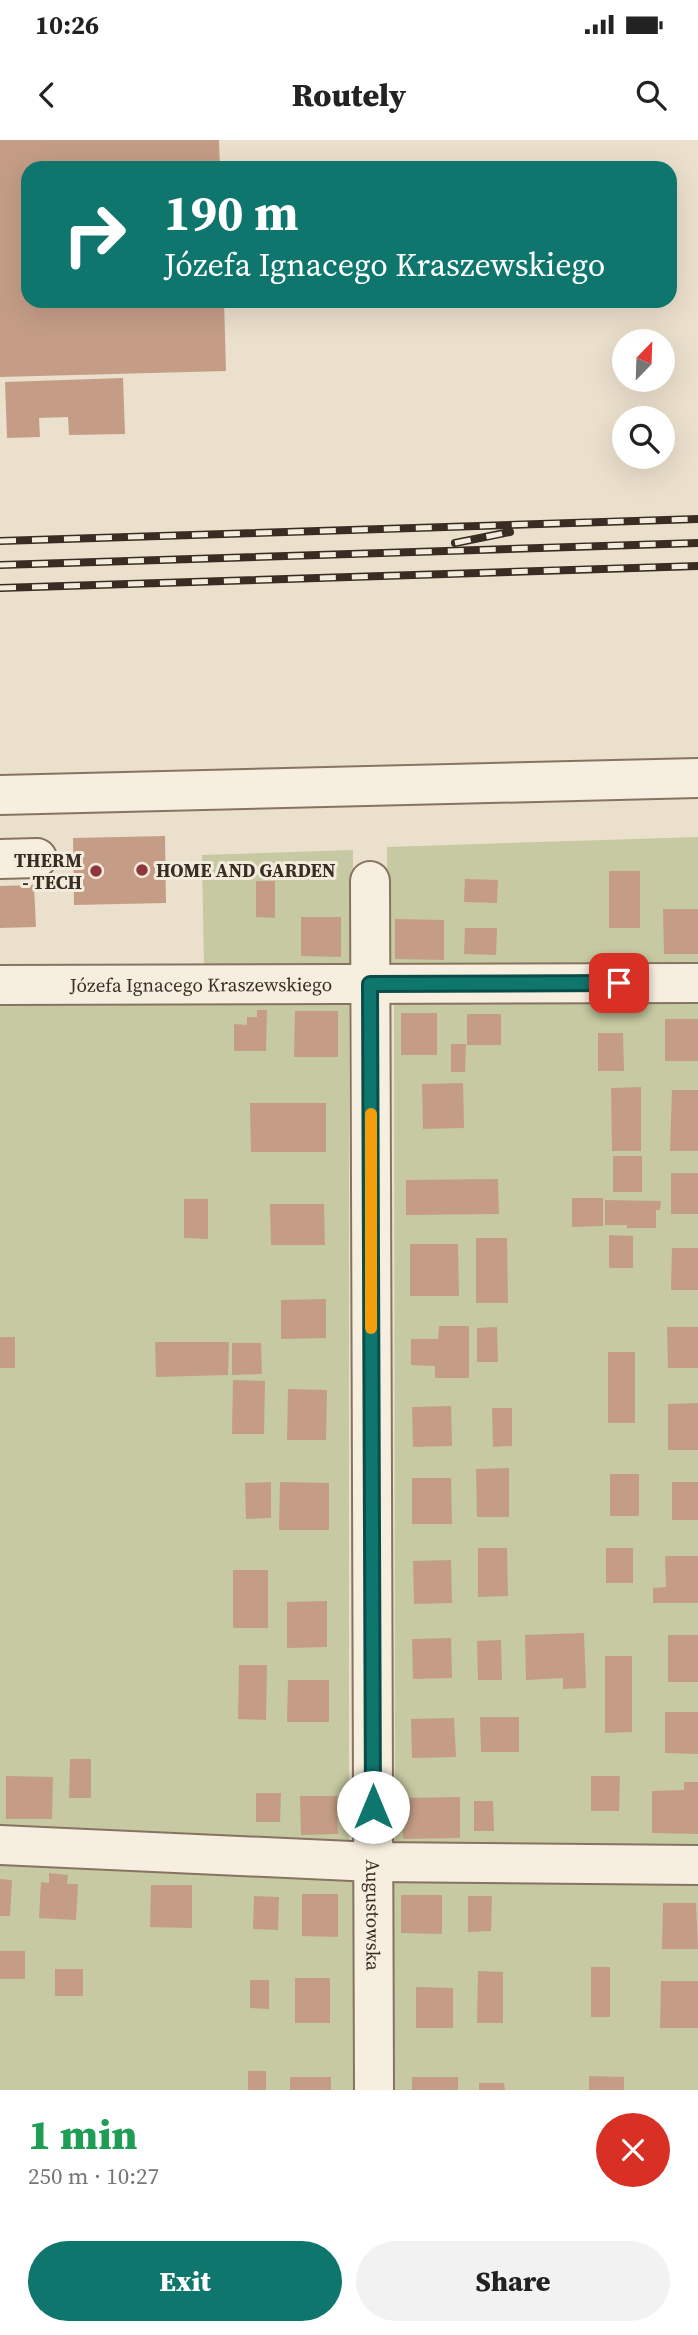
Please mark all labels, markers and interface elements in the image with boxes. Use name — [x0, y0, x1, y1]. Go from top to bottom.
text: 10:26 — [35, 7, 99, 43]
text: Routely — [292, 73, 406, 117]
icon: back — [28, 76, 66, 114]
icon: search — [632, 76, 670, 114]
text: 190 m — [164, 179, 299, 246]
icon: right — [49, 189, 140, 280]
text: Józefa Ignacego Kraszewskiego — [164, 243, 605, 287]
north arrow — [612, 329, 676, 392]
map controls — [612, 329, 675, 469]
button: search — [612, 406, 675, 469]
place label: THERM - TECH — [14, 847, 82, 895]
place label: HOME AND GARDEN — [156, 857, 336, 883]
marker: HOME AND GARDEN — [134, 862, 150, 878]
marker: THERM - TECH — [88, 863, 104, 879]
pin — [589, 953, 649, 1013]
icon: arrive — [600, 964, 638, 1002]
street label: Józefa Ignacego Kraszewskiego — [69, 971, 332, 998]
position arrow — [336, 1770, 410, 1844]
street label: Augustowska — [360, 1859, 387, 1971]
text: 1 min — [28, 2105, 138, 2163]
button: close — [596, 2113, 670, 2187]
text: 250 m · 10:27 — [28, 2160, 159, 2192]
button: Exit — [28, 2241, 342, 2321]
button: Share — [356, 2241, 670, 2321]

